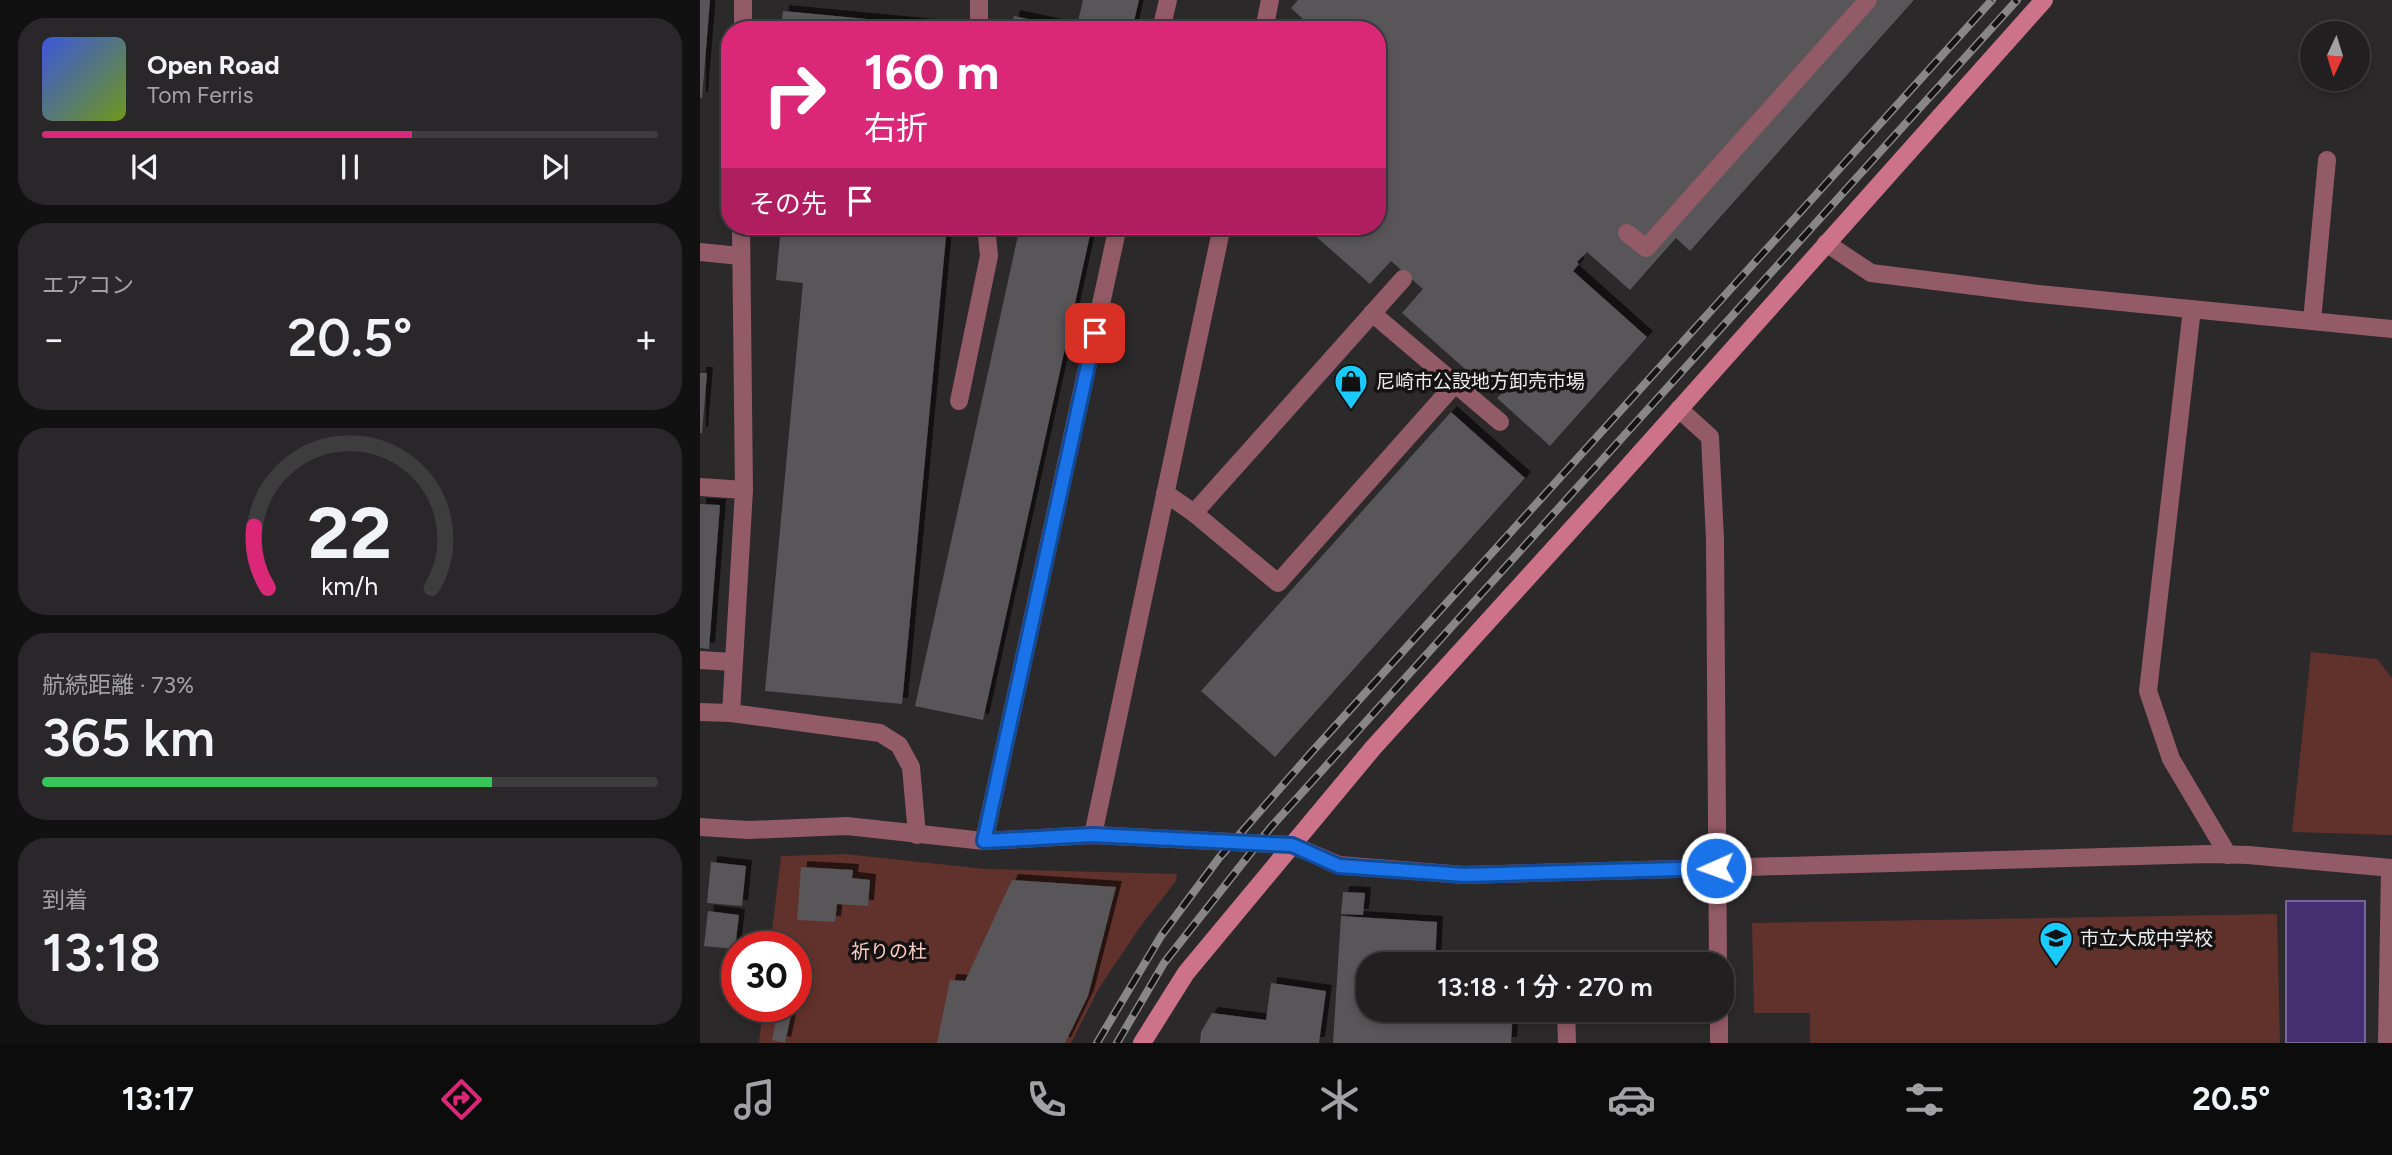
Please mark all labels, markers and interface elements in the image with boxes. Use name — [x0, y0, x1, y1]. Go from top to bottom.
north arrow — [2300, 21, 2370, 91]
map controls — [2300, 21, 2370, 91]
text: 160 m — [864, 42, 999, 101]
text: Open Road — [147, 49, 280, 81]
icon: right — [749, 49, 840, 140]
text: Tom Ferris — [147, 81, 253, 109]
text: 右折 — [864, 109, 928, 147]
icon: previous — [126, 148, 164, 186]
icon: pause — [331, 148, 369, 186]
icon: next — [536, 148, 574, 186]
icon: arrive — [841, 182, 879, 220]
text: その先 — [749, 188, 827, 220]
text: エアコン — [42, 271, 134, 299]
pin — [1065, 303, 1125, 363]
text: 20.5° — [288, 307, 412, 369]
icon: arrive — [1076, 314, 1114, 352]
text: − — [42, 316, 66, 362]
text: + — [634, 316, 658, 362]
shop icon: 尼崎市公設地方卸売市場 — [1332, 362, 1370, 411]
place label: 尼崎市公設地方卸売市場 — [1376, 370, 1585, 393]
text: 22 — [308, 489, 392, 576]
text: km/h — [321, 570, 379, 600]
text: 航続距離 · 73% — [42, 671, 194, 699]
text: 365 km — [42, 707, 215, 769]
position arrow — [1679, 831, 1753, 905]
text: 到着 — [42, 886, 88, 914]
school or university icon: 市立大成中学校 — [2037, 919, 2075, 968]
text: 13:18 — [42, 922, 161, 984]
place label: 市立大成中学校 — [2080, 927, 2213, 950]
speed limit sign: 30 — [721, 931, 812, 1022]
park label: 祈りの杜 — [851, 940, 927, 963]
text: 13:18 · 1 分 · 270 m — [1437, 971, 1653, 1003]
icon: directions — [437, 1075, 486, 1124]
icon: music — [730, 1075, 779, 1124]
icon: phone — [1022, 1075, 1071, 1124]
icon: climate — [1315, 1075, 1364, 1124]
icon: car — [1607, 1075, 1656, 1124]
icon: filters — [1900, 1075, 1949, 1124]
text: 13:17 — [122, 1080, 194, 1118]
text: 20.5° — [2192, 1080, 2270, 1118]

